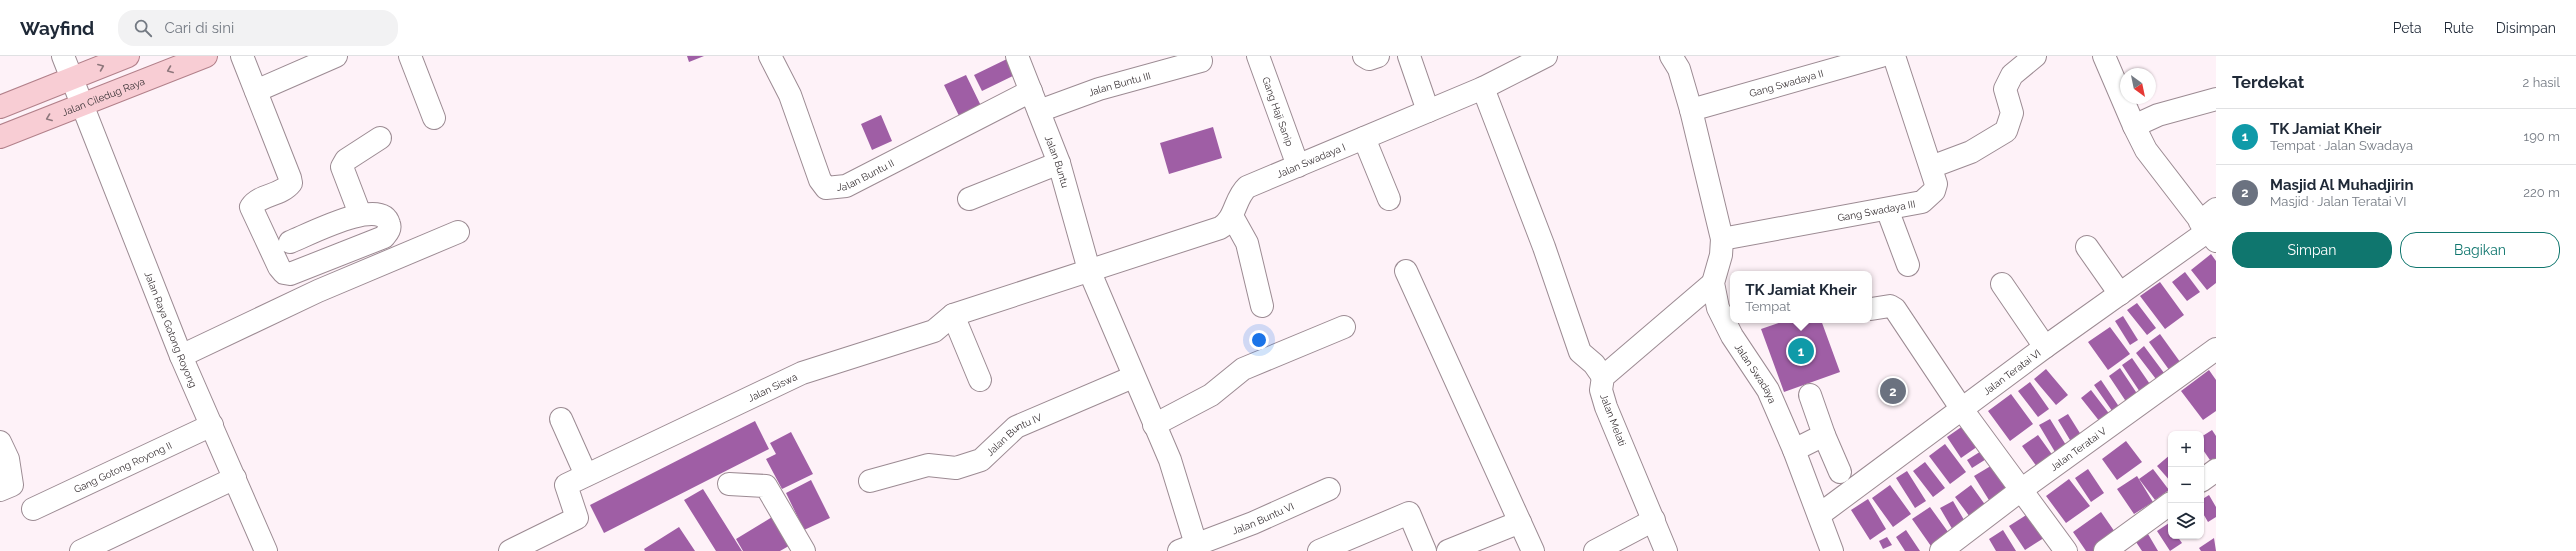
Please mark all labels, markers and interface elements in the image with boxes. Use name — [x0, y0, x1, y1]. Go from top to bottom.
search box — [118, 10, 398, 46]
text: Wayfind — [20, 17, 94, 39]
icon: search — [132, 17, 154, 39]
text: Cari di sini — [164, 19, 234, 37]
text: Peta — [2393, 20, 2422, 36]
text: Rute — [2444, 20, 2474, 36]
text: Disimpan — [2496, 20, 2556, 36]
one-way arrow — [98, 63, 105, 71]
one-way arrow — [166, 66, 173, 74]
street label: Gang Swadaya II — [1748, 67, 1824, 99]
north arrow — [2120, 68, 2156, 104]
street label: Jalan Buntu III — [1087, 70, 1152, 98]
text: Terdekat — [2232, 72, 2304, 92]
street label: Jalan Ciledug Raya — [60, 75, 146, 118]
street label: Gang Haji Sanip — [1261, 75, 1296, 148]
text: 2 hasil — [2523, 75, 2560, 90]
one-way arrow — [46, 114, 53, 122]
text: TK Jamiat Kheir — [2270, 120, 2382, 138]
text: 1 — [2242, 129, 2248, 144]
text: 190 m — [2524, 129, 2560, 144]
street label: Jalan Buntu — [1043, 134, 1071, 189]
text: Tempat · Jalan Swadaya — [2270, 138, 2413, 153]
street label: Jalan Swadaya I — [1275, 141, 1347, 179]
street label: Jalan Buntu II — [836, 157, 896, 192]
text: Masjid Al Muhadjirin — [2270, 176, 2413, 194]
text: 2 — [2241, 185, 2249, 200]
text: 220 m — [2523, 185, 2560, 200]
text: Masjid · Jalan Teratai VI — [2270, 194, 2407, 209]
street label: Gang Swadaya III — [1837, 198, 1916, 223]
button: Simpan — [2232, 232, 2392, 268]
button: Bagikan — [2400, 232, 2560, 268]
street label: Jalan Raya Gotong Royong — [143, 270, 199, 389]
popup — [1730, 271, 1872, 323]
text: TK Jamiat Kheir — [1745, 281, 1857, 299]
text: Tempat — [1745, 299, 1791, 314]
your location — [1249, 330, 1269, 350]
pin: 1 — [1788, 336, 1814, 366]
street label: Jalan Swadaya — [1733, 341, 1778, 405]
street label: Jalan Teratai VI — [1981, 347, 2042, 397]
street label: Jalan Siswa — [746, 371, 799, 403]
pin: 2 — [1880, 376, 1906, 406]
street label: Jalan Melati — [1598, 392, 1628, 448]
street label: Jalan Buntu IV — [984, 411, 1044, 458]
street label: Jalan Teratai V — [2048, 425, 2108, 473]
map controls — [2168, 431, 2204, 539]
button: + — [2168, 431, 2204, 467]
street label: Gang Gotong Royong II — [72, 439, 173, 495]
button: − — [2168, 467, 2204, 503]
street label: Jalan Buntu VI — [1230, 500, 1295, 536]
button: layers — [2168, 503, 2204, 539]

